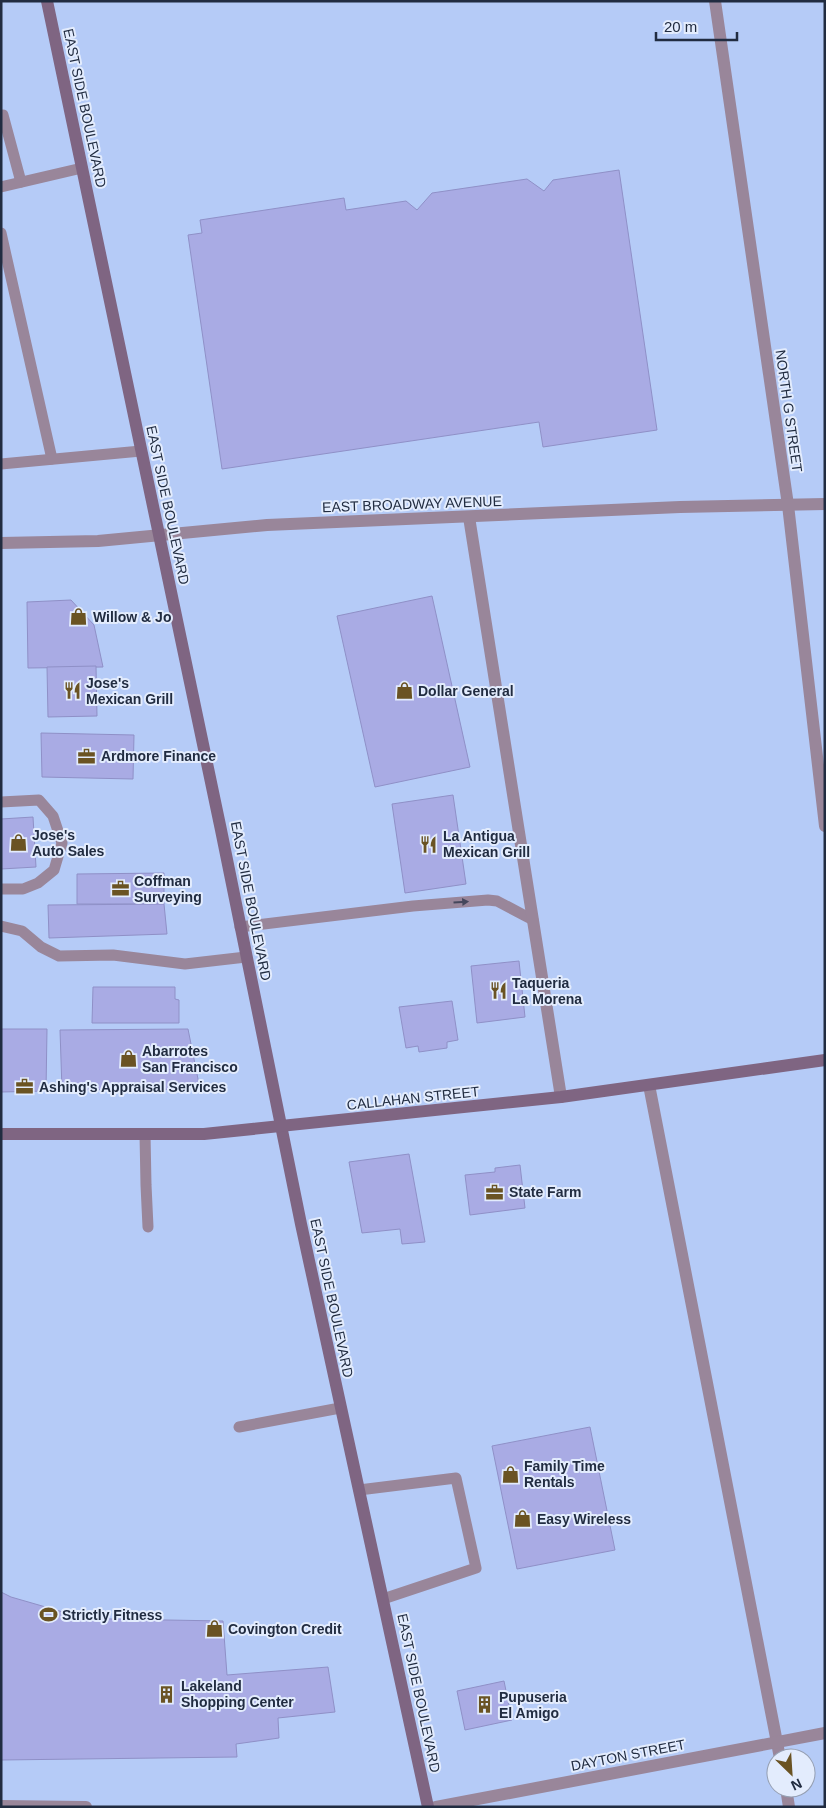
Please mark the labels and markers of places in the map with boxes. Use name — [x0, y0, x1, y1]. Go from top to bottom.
shop icon: Willow & Jo — [69, 607, 89, 627]
place label: Willow & Jo — [93, 609, 171, 625]
place label: Jose's Mexican Grill — [86, 675, 173, 707]
restaurant icon: Jose's Mexican Grill — [62, 681, 82, 701]
shop icon: Dollar General — [394, 681, 414, 701]
place label: Dollar General — [418, 683, 514, 699]
office icon: Ardmore Finance — [77, 746, 97, 766]
place label: Ardmore Finance — [101, 748, 216, 764]
place label: Jose's Auto Sales — [32, 827, 105, 859]
place label: La Antigua Mexican Grill — [443, 828, 530, 860]
shop icon: Jose's Auto Sales — [8, 833, 28, 853]
restaurant icon: La Antigua Mexican Grill — [419, 834, 439, 854]
place label: Coffman Surveying — [134, 873, 202, 905]
office icon: Coffman Surveying — [110, 879, 130, 899]
place label: Taqueria La Morena — [512, 975, 582, 1007]
restaurant icon: Taqueria La Morena — [488, 981, 508, 1001]
place label: Abarrotes San Francisco — [142, 1043, 238, 1075]
shop icon: Abarrotes San Francisco — [118, 1049, 138, 1069]
office icon: Ashing's Appraisal Services — [15, 1077, 35, 1097]
place label: Ashing's Appraisal Services — [39, 1079, 226, 1095]
office icon: State Farm — [485, 1182, 505, 1202]
place label: State Farm — [509, 1184, 581, 1200]
place label: Family Time Rentals — [524, 1458, 605, 1490]
shop icon: Family Time Rentals — [500, 1464, 520, 1484]
shop icon: Easy Wireless — [513, 1509, 533, 1529]
place label: Easy Wireless — [537, 1511, 631, 1527]
sports icon: Strictly Fitness — [38, 1605, 58, 1625]
place label: Strictly Fitness — [62, 1607, 163, 1623]
shop icon: Covington Credit — [204, 1619, 224, 1639]
place label: Covington Credit — [228, 1621, 342, 1637]
place label: Lakeland Shopping Center — [181, 1678, 294, 1710]
building icon: Lakeland Shopping Center — [157, 1684, 177, 1704]
place label: Pupuseria El Amigo — [499, 1689, 567, 1721]
building icon: Pupuseria El Amigo — [475, 1695, 495, 1715]

